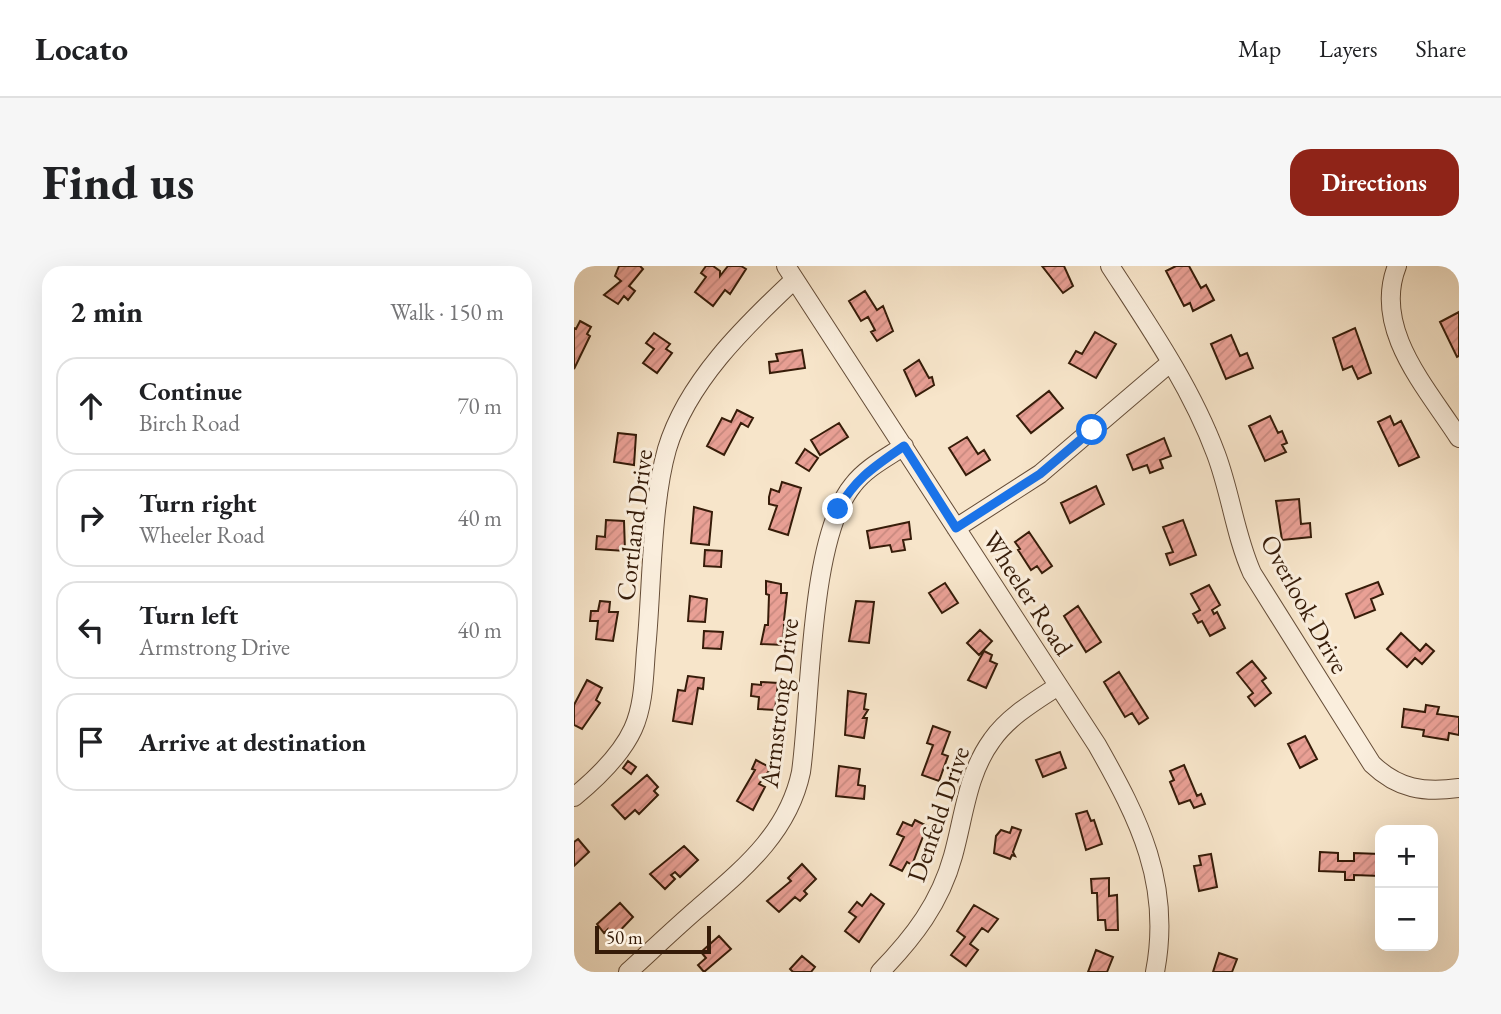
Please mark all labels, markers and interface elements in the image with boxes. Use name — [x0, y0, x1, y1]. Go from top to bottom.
text: Locato — [35, 27, 128, 70]
text: Map — [1238, 33, 1281, 64]
text: Layers — [1319, 33, 1378, 64]
text: Share — [1416, 33, 1466, 64]
button: Directions — [1290, 149, 1459, 216]
text: Find us — [42, 150, 194, 214]
text: 2 min — [70, 292, 143, 331]
text: Walk · 150 m — [390, 297, 504, 327]
text: Continue — [139, 374, 242, 408]
icon: ahead — [72, 387, 110, 425]
text: 70 m — [457, 391, 502, 421]
text: Birch Road — [139, 408, 240, 438]
route start — [1076, 414, 1107, 445]
street label: Cortland Drive — [608, 447, 660, 603]
text: Turn right — [139, 486, 257, 520]
route end — [822, 493, 853, 524]
icon: right — [72, 499, 110, 537]
text: 40 m — [457, 503, 502, 533]
text: Wheeler Road — [139, 520, 265, 550]
street label: Wheeler Road — [975, 524, 1081, 662]
street label: Overlook Drive — [1253, 528, 1357, 680]
text: Turn left — [139, 598, 238, 632]
icon: left — [72, 611, 110, 649]
text: 40 m — [457, 615, 502, 645]
street label: Armstrong Drive — [752, 616, 806, 791]
text: Armstrong Drive — [139, 632, 290, 662]
icon: arrive — [72, 723, 110, 761]
text: Arrive at destination — [139, 725, 366, 759]
street label: Denfeld Drive — [899, 742, 977, 886]
map controls — [1375, 825, 1438, 951]
button: + — [1375, 825, 1438, 888]
button: − — [1375, 888, 1438, 951]
scale bar — [595, 923, 710, 955]
text: 50 m — [606, 925, 643, 950]

